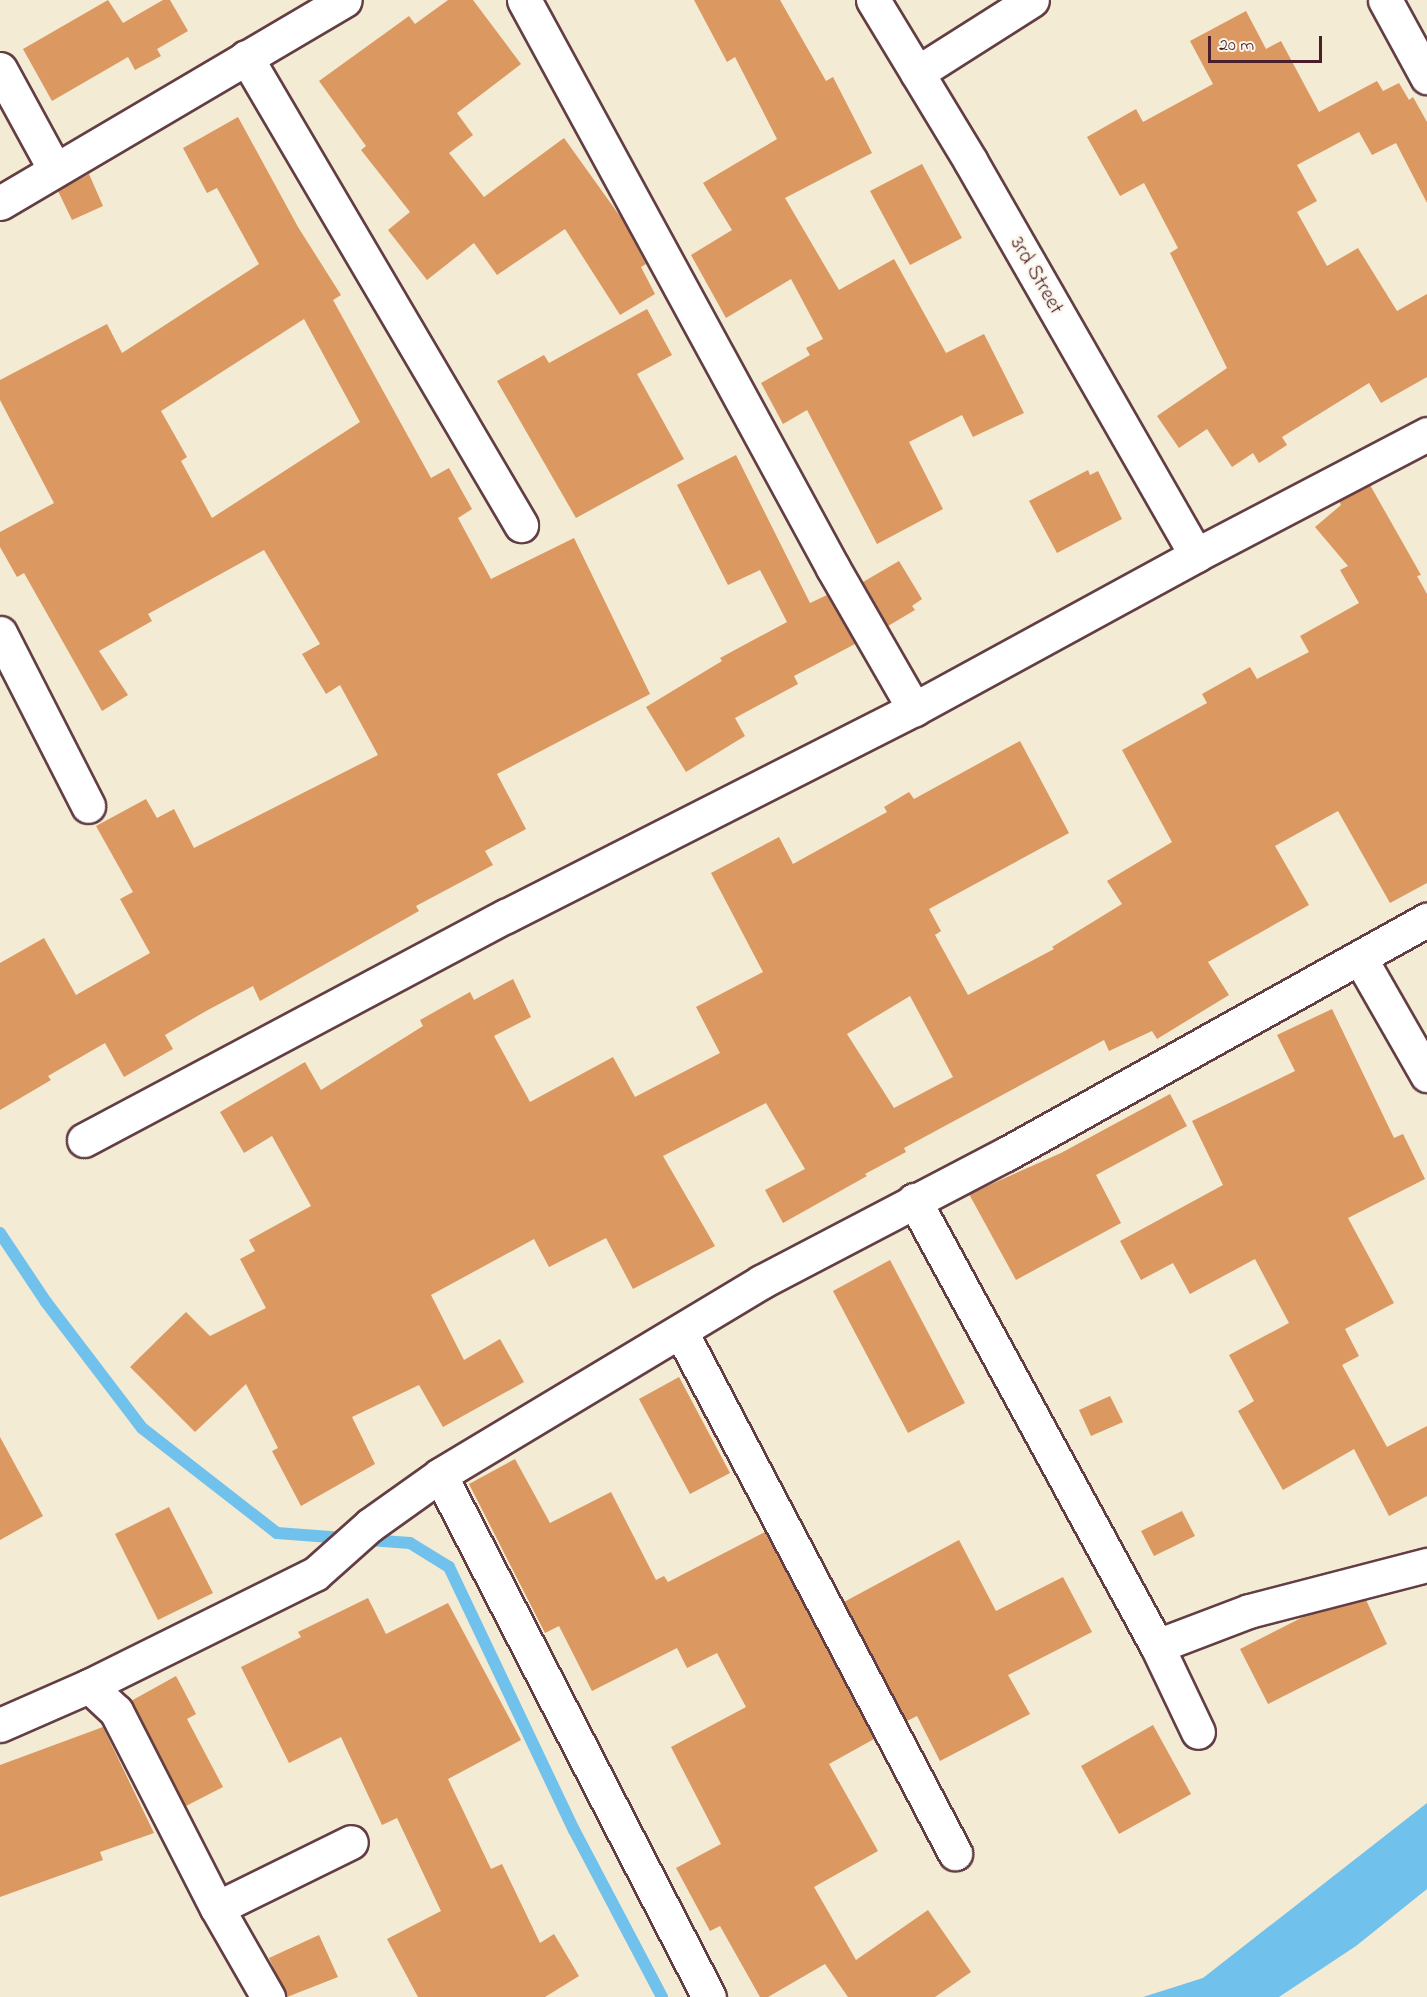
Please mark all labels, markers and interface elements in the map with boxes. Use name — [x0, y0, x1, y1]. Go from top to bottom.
scale bar — [1211, 24, 1325, 62]
text: 20 m — [1219, 33, 1254, 59]
street label: 3rd Street — [1004, 233, 1068, 319]

